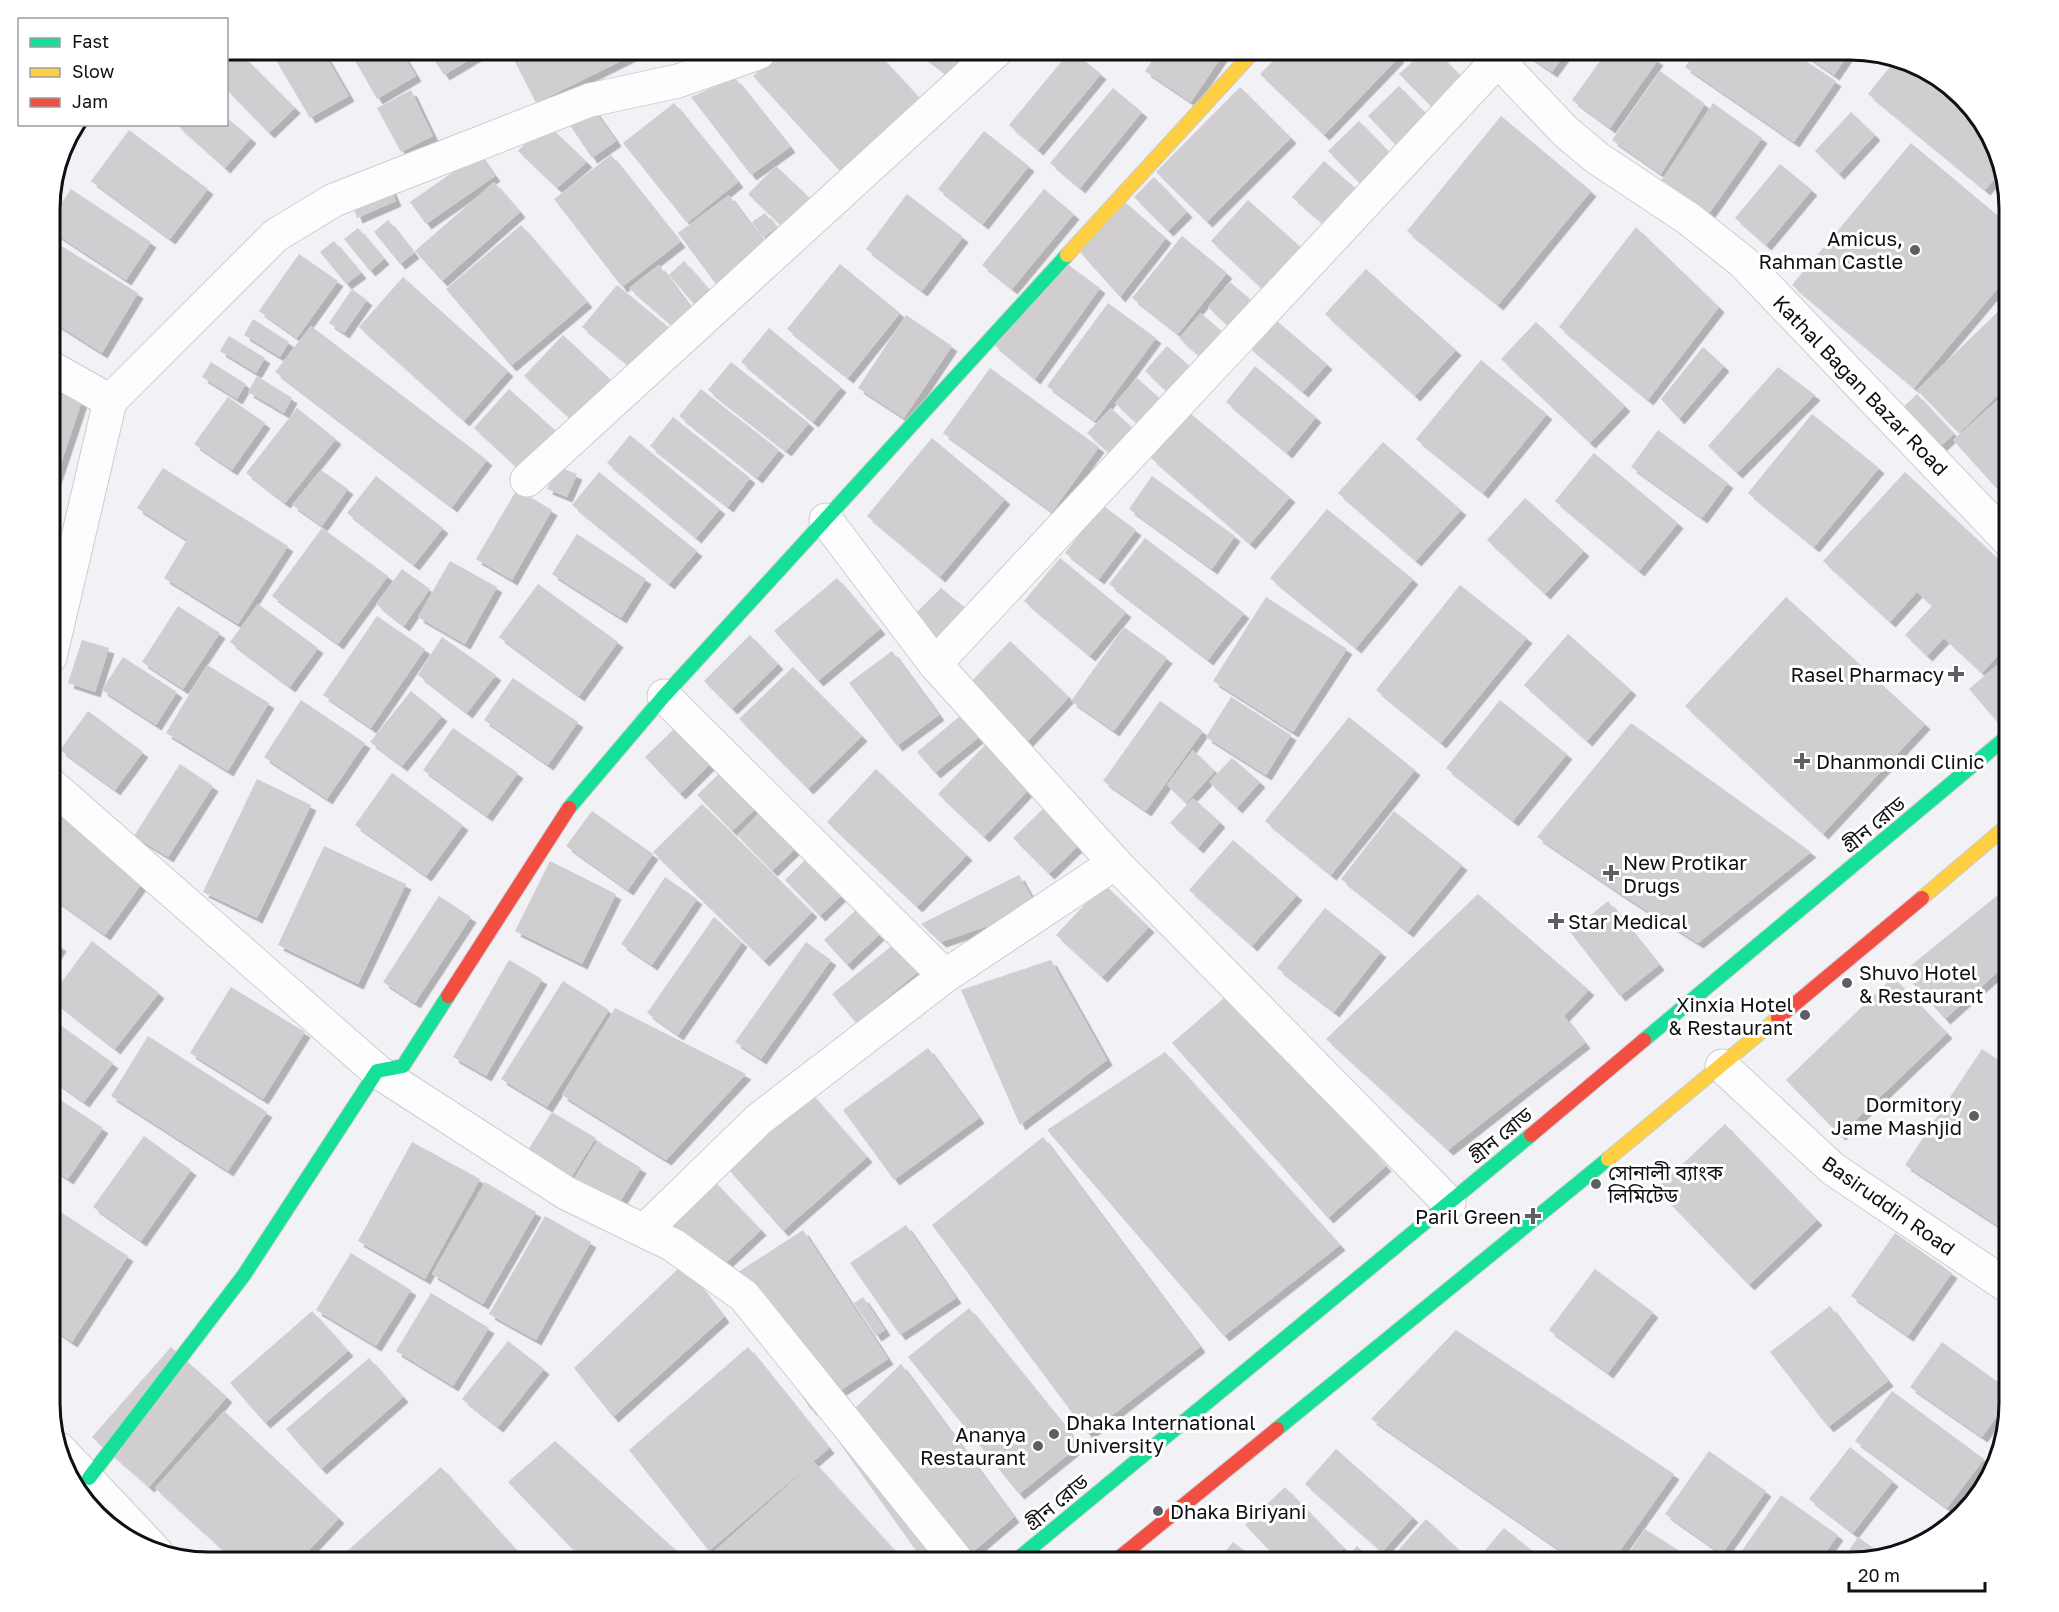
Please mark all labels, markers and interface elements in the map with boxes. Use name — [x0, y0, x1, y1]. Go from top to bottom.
legend — [18, 18, 228, 126]
text: Fast — [72, 30, 109, 52]
text: Slow — [72, 60, 115, 82]
text: Jam — [72, 90, 108, 112]
place label: Amicus, Rahman Castle — [1758, 226, 1903, 273]
marker: Amicus, Rahman Castle — [1908, 243, 1922, 257]
street label: Kathal Bagan Bazar Road — [1769, 290, 1953, 480]
place label: Rasel Pharmacy — [1791, 662, 1944, 686]
marker: Rasel Pharmacy — [1949, 667, 1963, 681]
place label: Dhanmondi Clinic — [1816, 749, 1985, 773]
marker: Dhanmondi Clinic — [1793, 752, 1811, 770]
street label: গ্রীন রোড — [1837, 790, 1910, 857]
place label: New Protikar Drugs — [1623, 850, 1747, 897]
marker: New Protikar Drugs — [1604, 866, 1618, 880]
place label: Star Medical — [1568, 909, 1688, 933]
marker: Star Medical — [1549, 914, 1563, 928]
place label: Shuvo Hotel & Restaurant — [1859, 960, 1983, 1007]
marker: Shuvo Hotel & Restaurant — [1840, 976, 1854, 990]
place label: Xinxia Hotel & Restaurant — [1669, 992, 1793, 1039]
marker: Xinxia Hotel & Restaurant — [1798, 1008, 1812, 1022]
place label: Dormitory Jame Mashjid — [1831, 1092, 1962, 1139]
street label: গ্রীন রোড — [1464, 1101, 1537, 1168]
marker: Dormitory Jame Mashjid — [1967, 1109, 1981, 1123]
street label: Basiruddin Road — [1818, 1150, 1960, 1260]
place label: সোনালী ব্যাংক লিমিটেড — [1607, 1160, 1724, 1207]
marker: সোনালী ব্যাংক লিমিটেড — [1589, 1177, 1603, 1191]
place label: Paril Green — [1415, 1204, 1521, 1228]
marker: Paril Green — [1526, 1209, 1540, 1223]
place label: Dhaka International University — [1066, 1410, 1256, 1457]
place label: Ananya Restaurant — [920, 1422, 1026, 1469]
marker: Dhaka International University — [1047, 1427, 1061, 1441]
marker: Ananya Restaurant — [1031, 1439, 1045, 1453]
street label: গ্রীন রোড — [1020, 1468, 1093, 1535]
place label: Dhaka Biriyani — [1170, 1499, 1306, 1523]
marker: Dhaka Biriyani — [1151, 1504, 1165, 1518]
scale bar — [1849, 1555, 1986, 1593]
text: 20 m — [1858, 1564, 1900, 1586]

